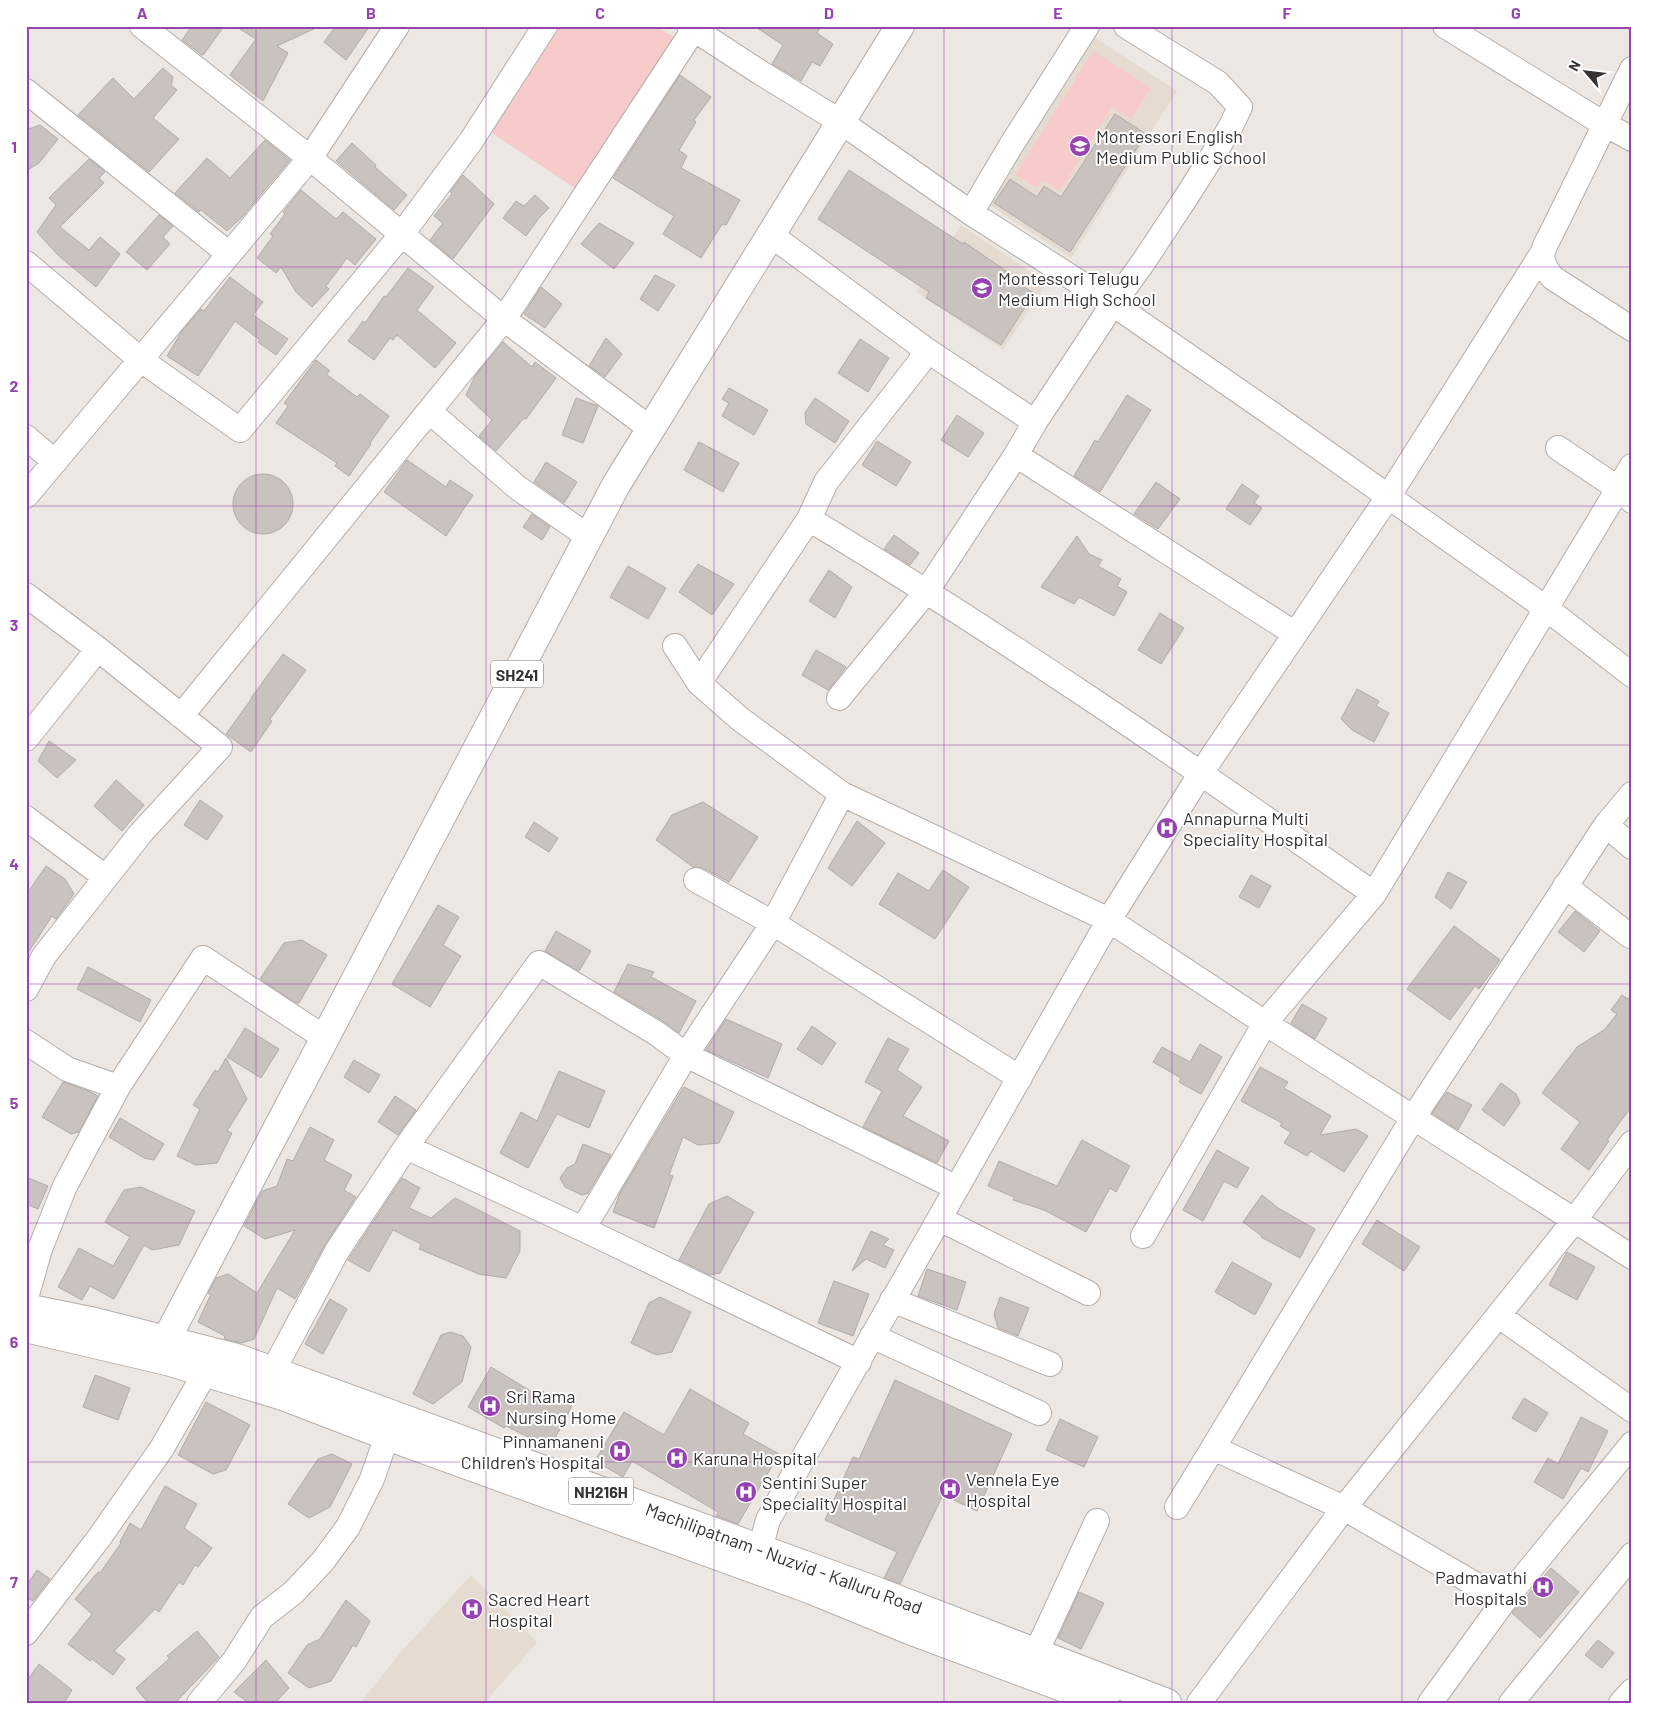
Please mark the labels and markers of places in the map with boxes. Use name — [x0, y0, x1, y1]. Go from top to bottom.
place label: Montessori English Medium Public School — [1096, 125, 1266, 168]
school or university icon: Montessori English Medium Public School — [1068, 134, 1092, 158]
place label: Montessori Telugu Medium High School — [998, 267, 1156, 310]
school or university icon: Montessori Telugu Medium High School — [970, 276, 994, 300]
place label: Annapurna Multi Speciality Hospital — [1183, 807, 1328, 850]
hospital icon: Annapurna Multi Speciality Hospital — [1155, 816, 1179, 840]
place label: Sri Rama Nursing Home — [506, 1385, 616, 1428]
hospital icon: Sri Rama Nursing Home — [478, 1394, 502, 1418]
place label: Pinnamaneni Children's Hospital — [461, 1430, 604, 1473]
hospital icon: Pinnamaneni Children's Hospital — [608, 1439, 632, 1463]
hospital icon: Karuna Hospital — [665, 1446, 689, 1470]
place label: Karuna Hospital — [693, 1447, 817, 1469]
place label: Vennela Eye Hospital — [966, 1468, 1060, 1511]
place label: Sentini Super Speciality Hospital — [762, 1471, 907, 1514]
hospital icon: Vennela Eye Hospital — [938, 1477, 962, 1501]
hospital icon: Sentini Super Speciality Hospital — [734, 1480, 758, 1504]
place label: Padmavathi Hospitals — [1435, 1566, 1527, 1609]
hospital icon: Padmavathi Hospitals — [1531, 1575, 1555, 1599]
place label: Sacred Heart Hospital — [488, 1588, 590, 1631]
hospital icon: Sacred Heart Hospital — [460, 1597, 484, 1621]

